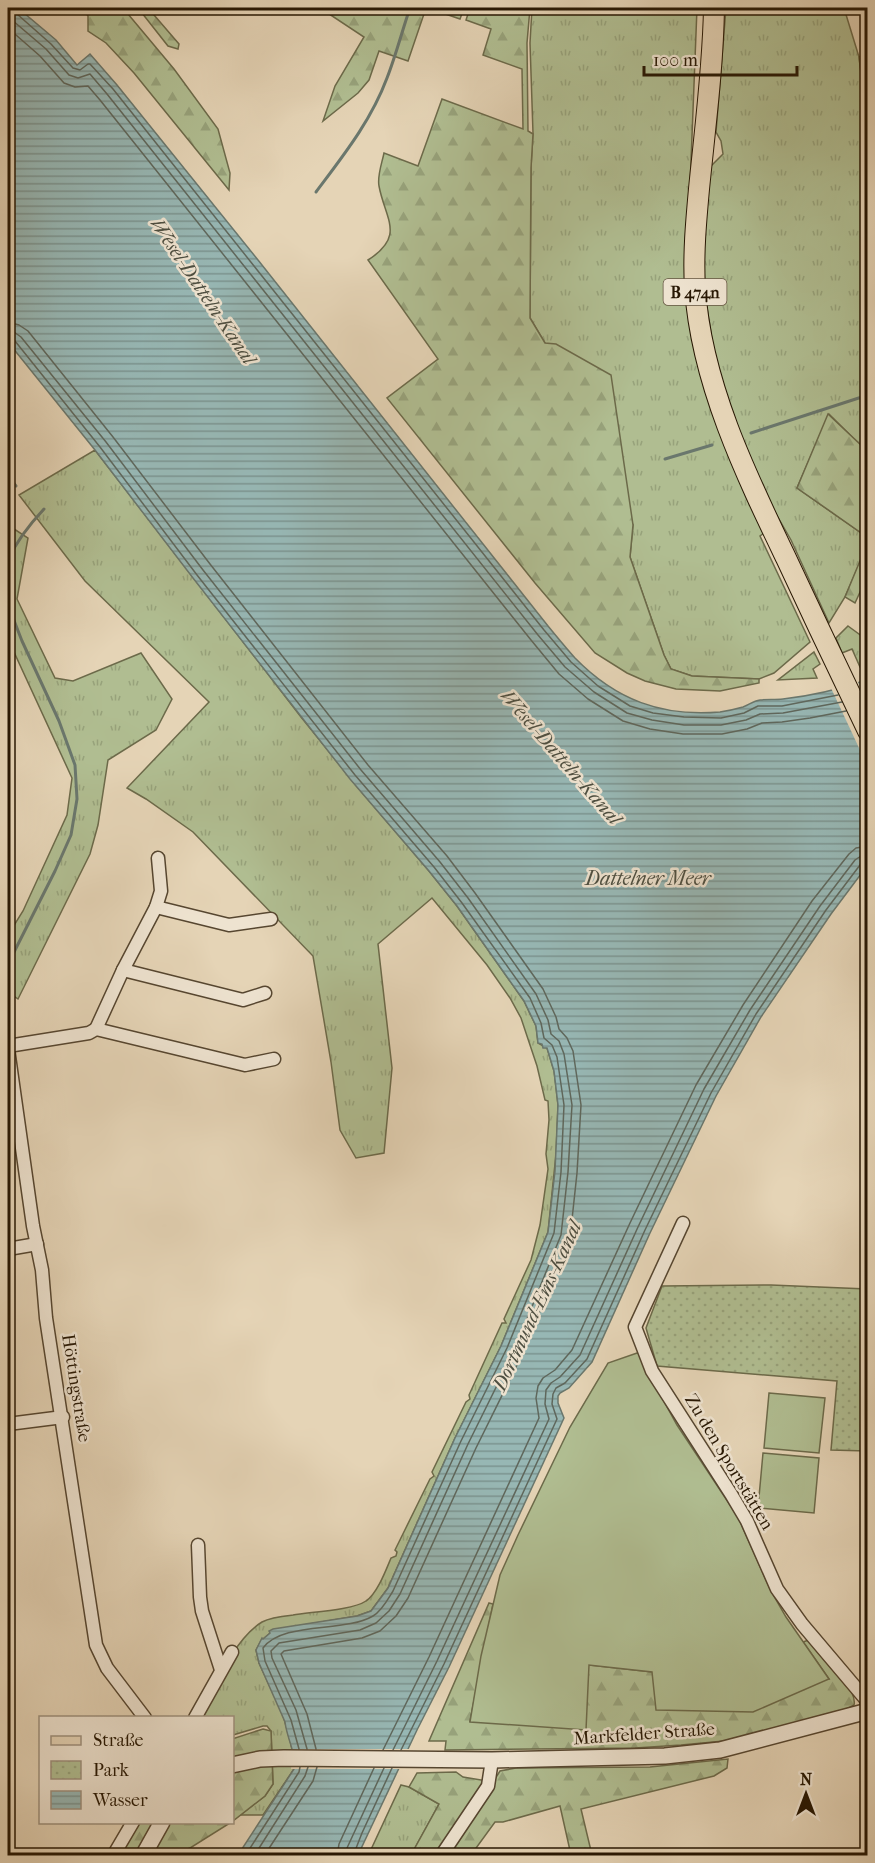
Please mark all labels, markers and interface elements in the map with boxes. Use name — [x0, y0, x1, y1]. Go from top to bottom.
scale bar — [644, 39, 797, 77]
text: 100 m — [653, 50, 698, 71]
water label: Wesel-Datteln-Kanal — [146, 213, 262, 370]
road number: B 474n — [664, 279, 726, 305]
water label: Wesel-Datteln-Kanal — [496, 685, 627, 831]
water label: Dattelner Meer — [583, 867, 713, 890]
water label: Dortmund-Ems-Kanal — [487, 1216, 587, 1396]
street label: Höttingstraße — [57, 1332, 95, 1444]
street label: Zu den Sportstätten — [680, 1390, 778, 1534]
legend — [39, 1716, 234, 1824]
street label: Markfelder Straße — [573, 1719, 716, 1749]
text: Straße — [93, 1730, 144, 1751]
text: Park — [93, 1760, 130, 1781]
north arrow — [776, 1764, 836, 1824]
text: N — [800, 1770, 813, 1789]
text: Wasser — [92, 1790, 148, 1811]

